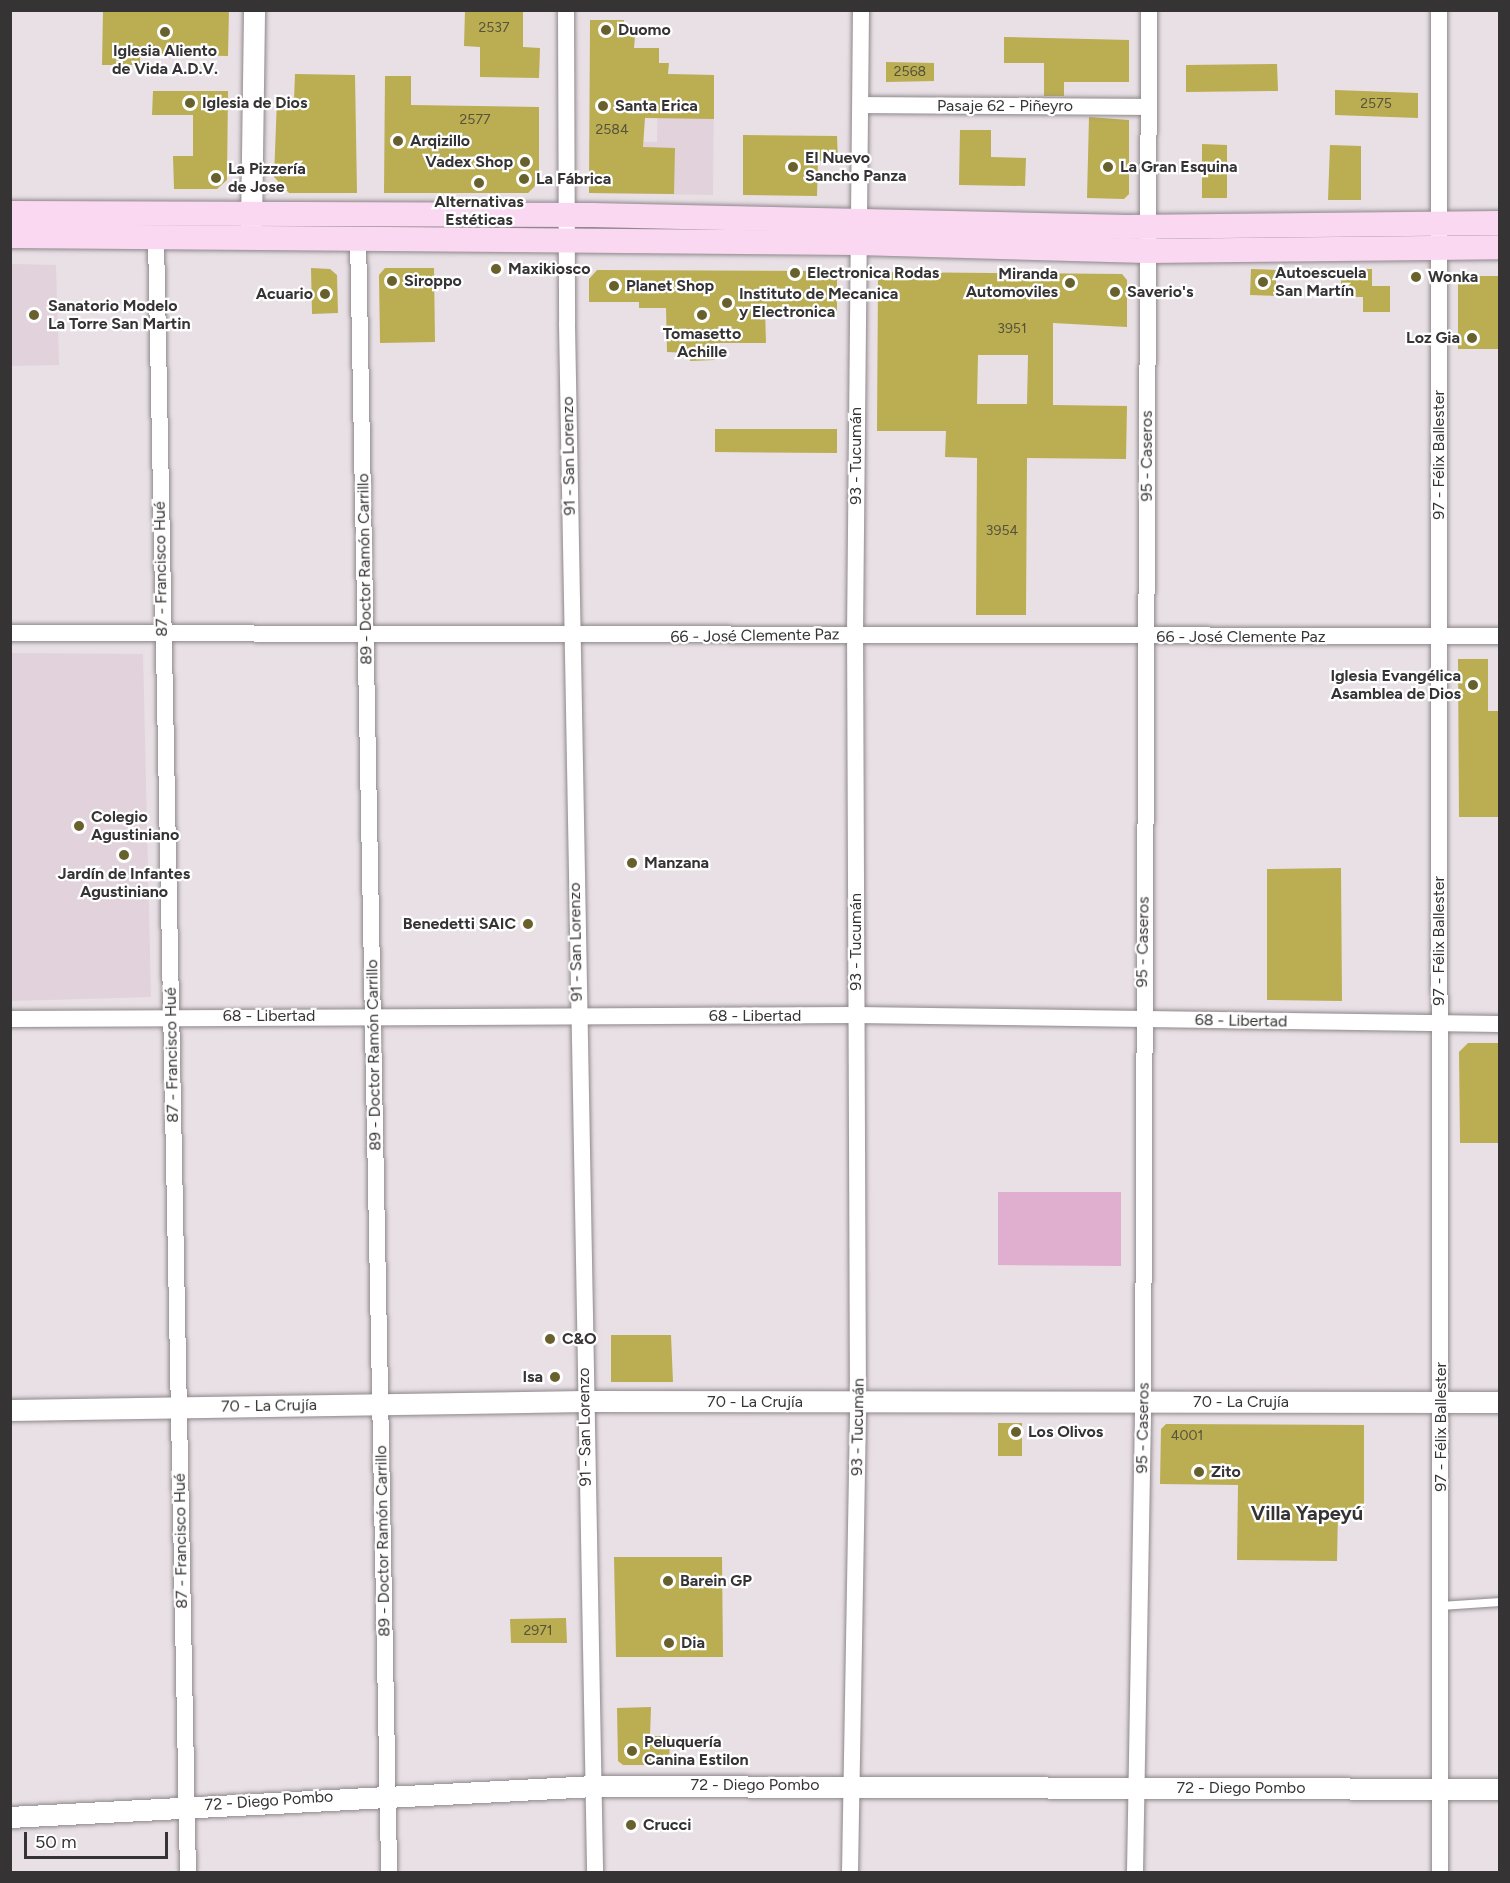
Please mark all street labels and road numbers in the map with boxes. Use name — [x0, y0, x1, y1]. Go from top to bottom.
street label: Pasaje 62 - Piñeyro — [937, 96, 1073, 116]
street label: 97 - Félix Ballester — [1429, 390, 1449, 520]
street label: 91 - San Lorenzo — [558, 396, 580, 516]
street label: 93 - Tucumán — [846, 407, 866, 505]
street label: 95 - Caseros — [1137, 411, 1157, 501]
street label: 89 - Doctor Ramón Carrillo — [354, 473, 376, 665]
street label: 87 - Francisco Hué — [150, 501, 172, 637]
street label: 66 - José Clemente Paz — [670, 625, 840, 647]
street label: 66 - José Clemente Paz — [1156, 627, 1326, 647]
street label: 97 - Félix Ballester — [1429, 876, 1449, 1006]
street label: 91 - San Lorenzo — [565, 882, 587, 1002]
street label: 93 - Tucumán — [846, 893, 866, 991]
street label: 95 - Caseros — [1133, 896, 1153, 988]
street label: 89 - Doctor Ramón Carrillo — [363, 959, 385, 1151]
street label: 87 - Francisco Hué — [161, 987, 183, 1123]
street label: 68 - Libertad — [223, 1006, 315, 1026]
street label: 68 - Libertad — [709, 1006, 801, 1026]
street label: 68 - Libertad — [1195, 1011, 1287, 1031]
street label: 97 - Félix Ballester — [1431, 1362, 1451, 1492]
street label: 91 - San Lorenzo — [574, 1367, 596, 1487]
street label: 93 - Tucumán — [848, 1378, 868, 1476]
street label: 95 - Caseros — [1133, 1382, 1153, 1474]
street label: 70 - La Crujía — [707, 1392, 803, 1412]
street label: 70 - La Crujía — [1193, 1392, 1289, 1412]
street label: 70 - La Crujía — [221, 1396, 317, 1416]
street label: 89 - Doctor Ramón Carrillo — [372, 1445, 394, 1637]
street label: 87 - Francisco Hué — [170, 1473, 192, 1609]
street label: 72 - Diego Pombo — [691, 1775, 819, 1795]
street label: 72 - Diego Pombo — [1177, 1778, 1305, 1798]
street label: 72 - Diego Pombo — [204, 1787, 334, 1815]

